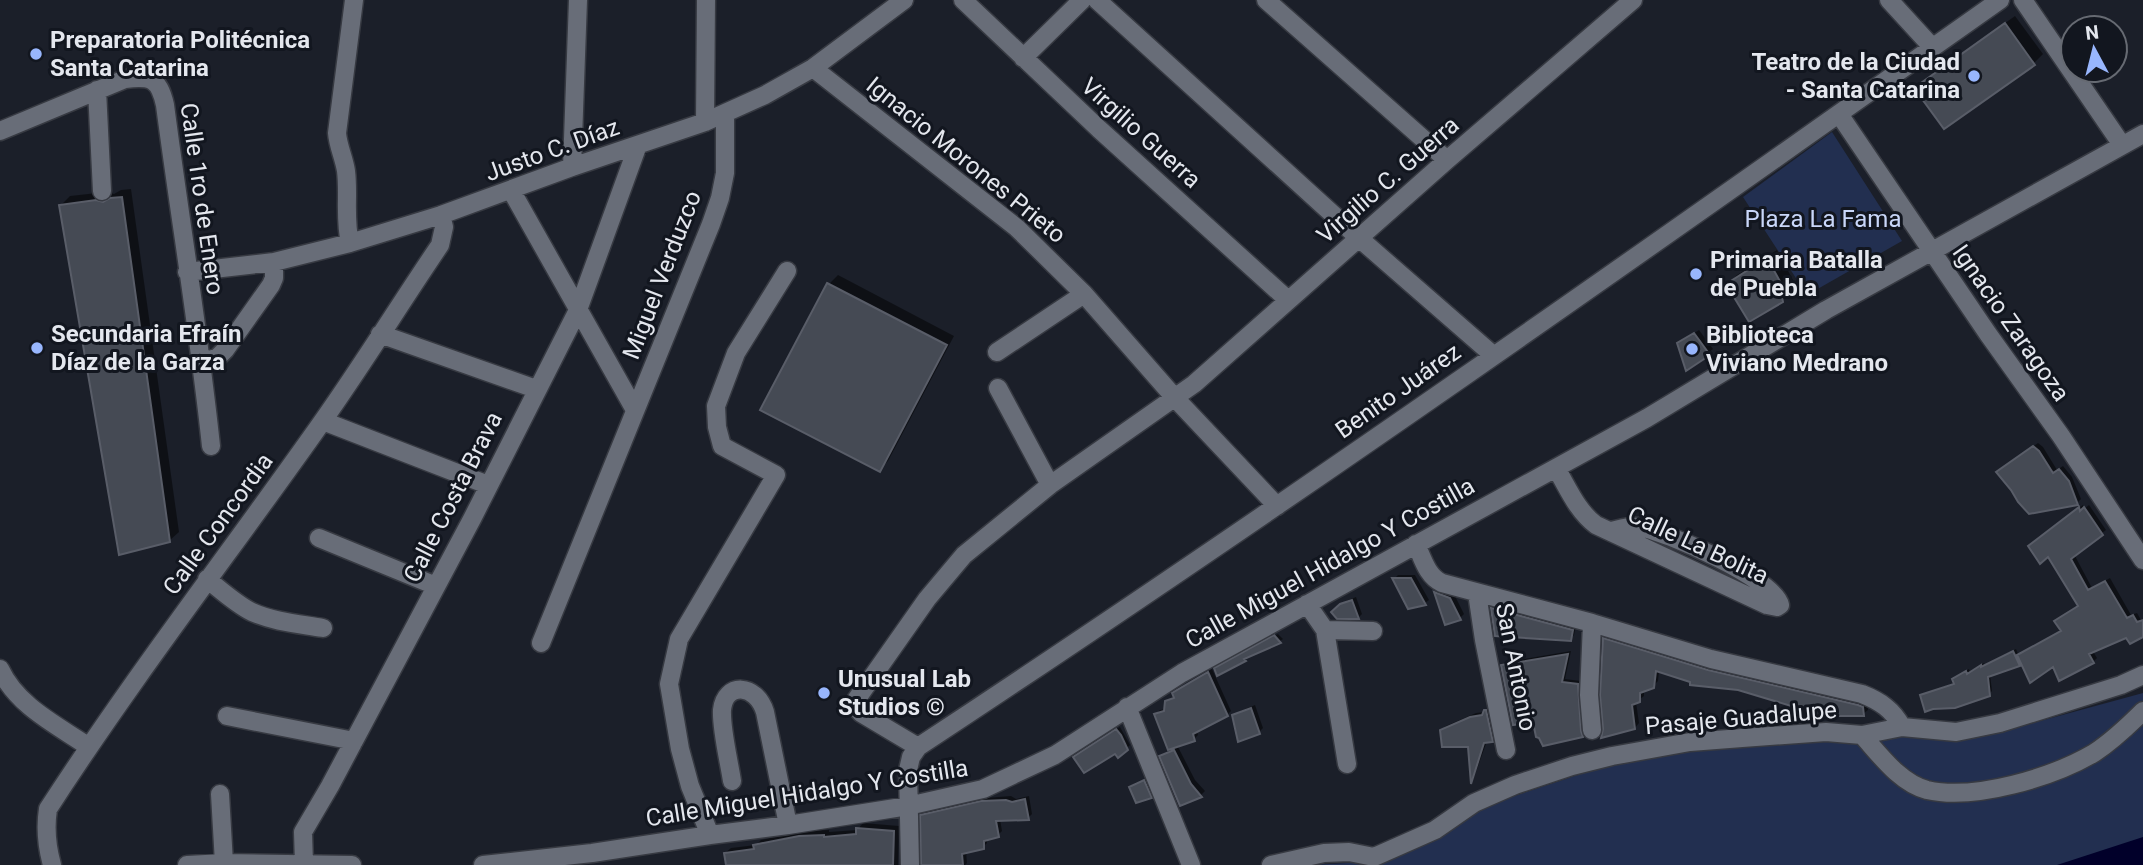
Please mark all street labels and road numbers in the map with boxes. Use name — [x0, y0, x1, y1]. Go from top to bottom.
street label: Ignacio Morones Prieto — [861, 71, 1071, 249]
street label: Virgilio Guerra — [1076, 72, 1206, 194]
street label: Calle 1ro de Enero — [175, 101, 229, 297]
street label: Virgilio C. Guerra — [1311, 111, 1465, 249]
street label: Justo C. Díaz — [481, 113, 623, 187]
street label: Miguel Verduzco — [617, 187, 707, 363]
street label: Ignacio Zaragoza — [1947, 239, 2075, 407]
street label: Benito Juárez — [1330, 338, 1466, 444]
street label: Calle Costa Brava — [398, 407, 508, 587]
street label: Calle Concordia — [157, 448, 279, 600]
street label: Calle Miguel Hidalgo Y Costilla — [1181, 472, 1479, 654]
street label: Calle La Bolita — [1623, 500, 1773, 590]
street label: San Antonio — [1490, 601, 1542, 733]
street label: Pasaje Guadalupe — [1644, 696, 1838, 740]
street label: Calle Miguel Hidalgo Y Costilla — [644, 754, 970, 832]

